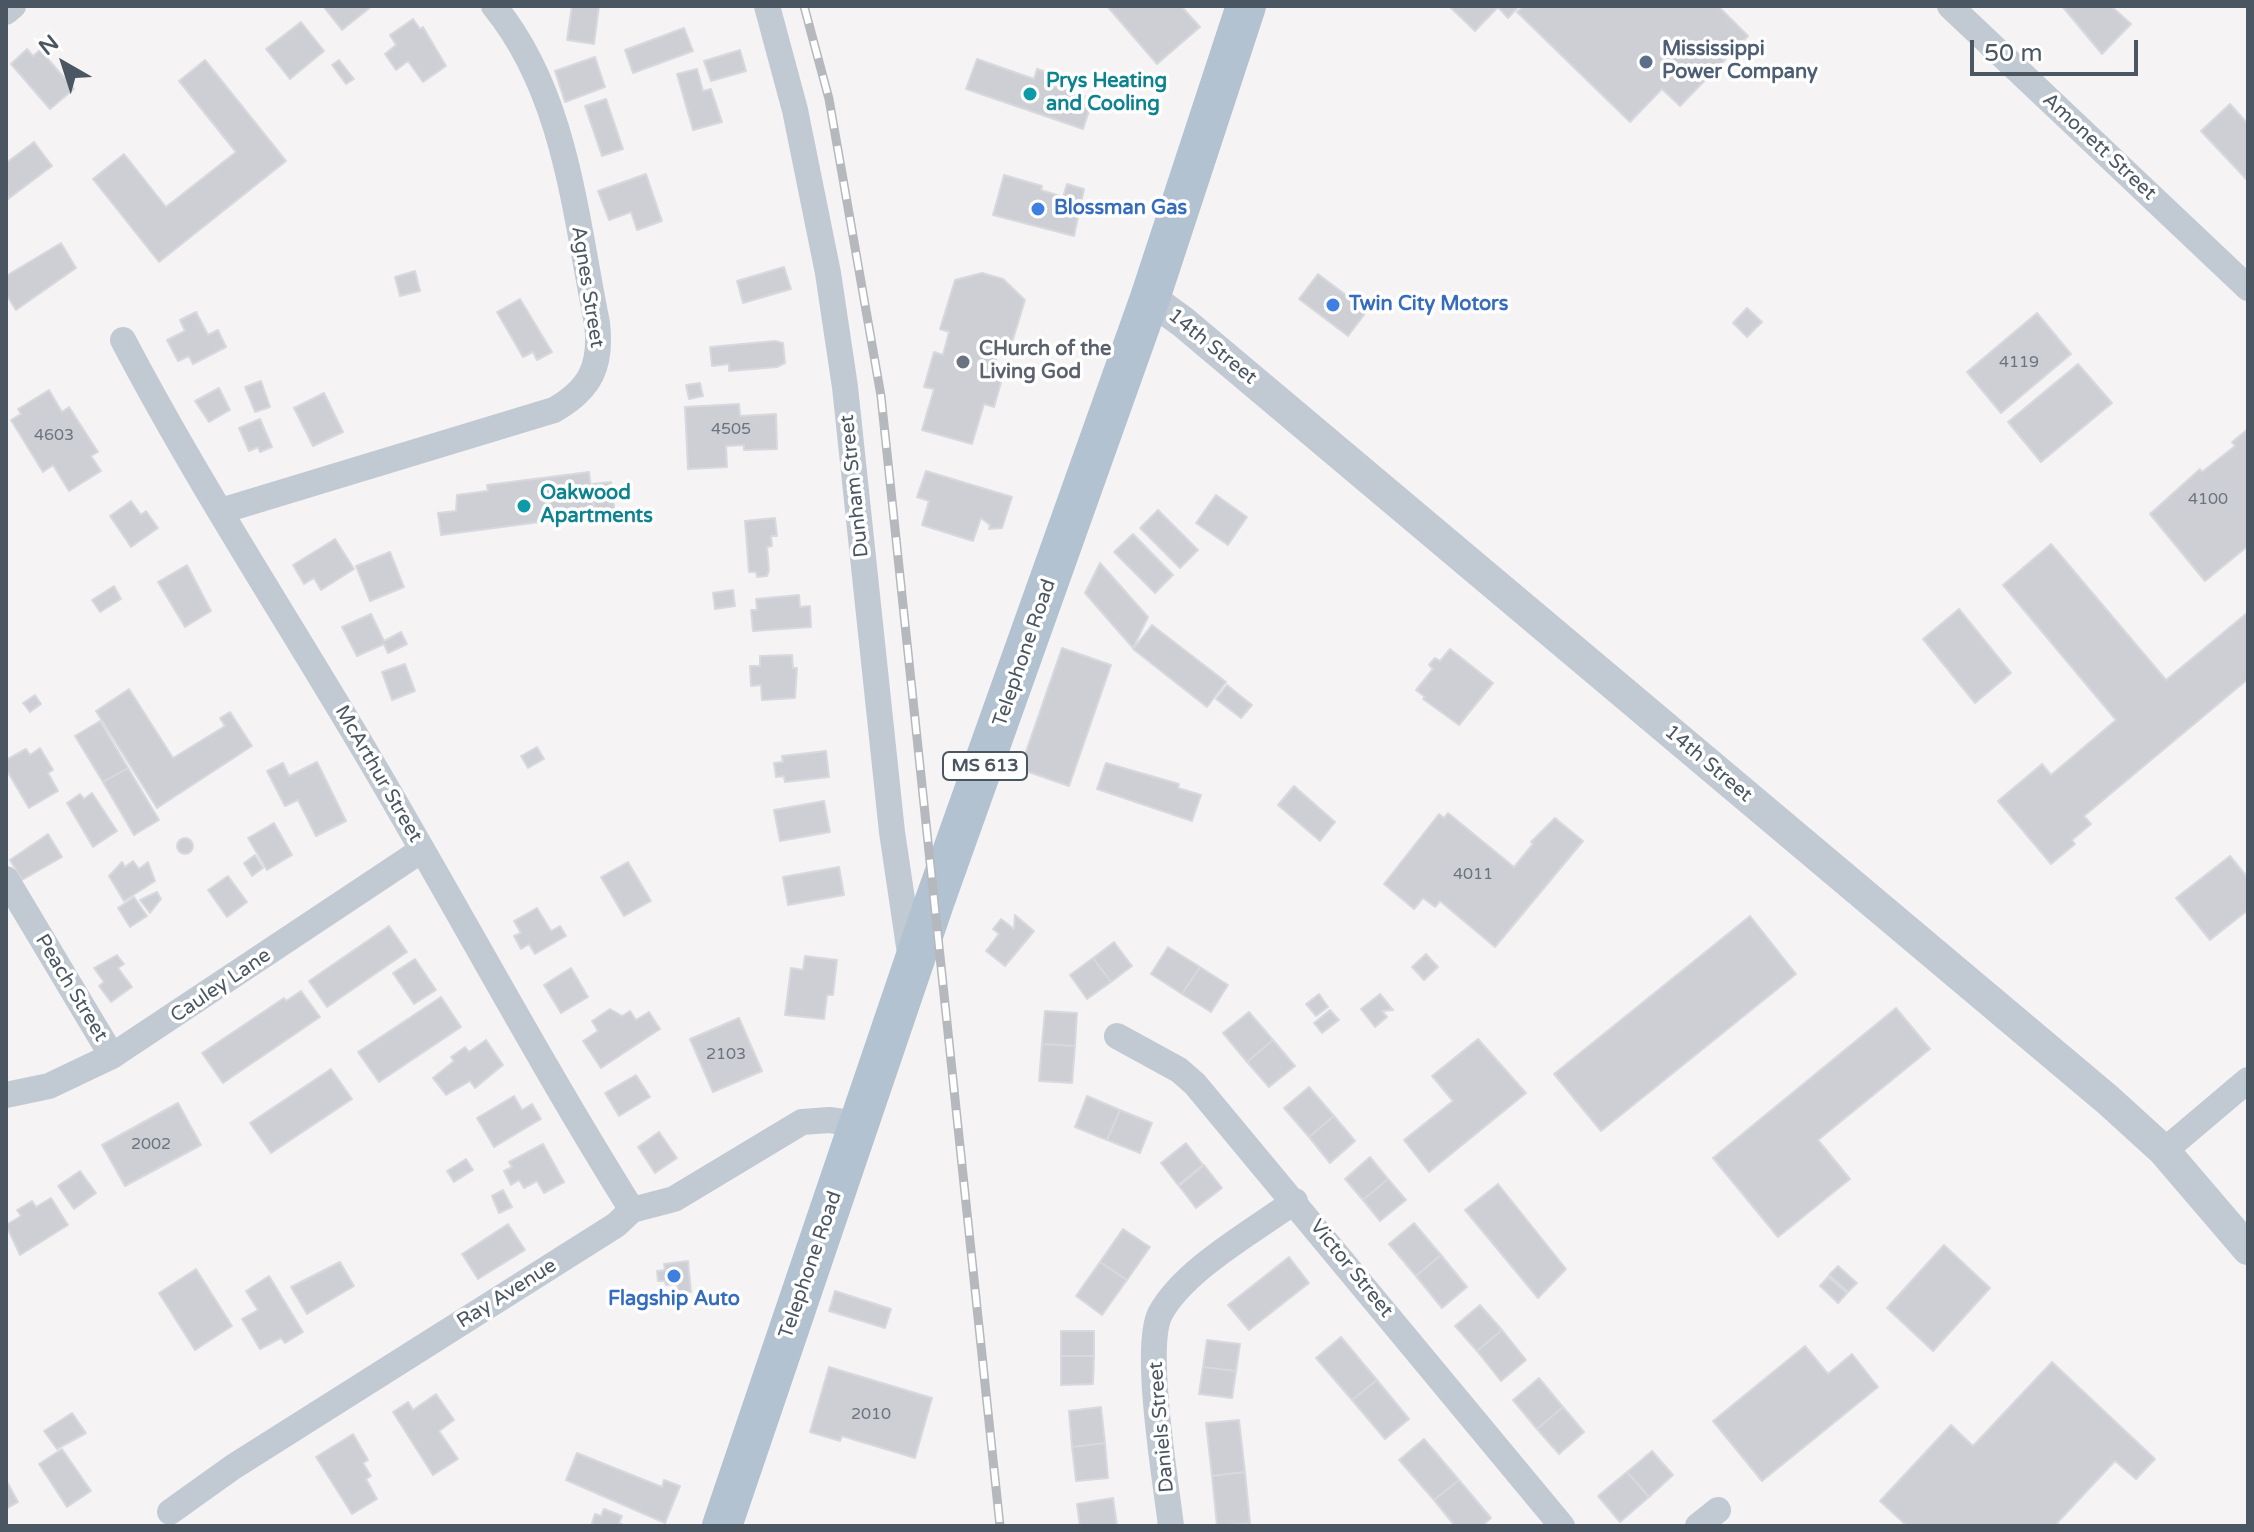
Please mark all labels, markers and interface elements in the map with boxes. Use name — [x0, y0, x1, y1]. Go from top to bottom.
north arrow — [24, 24, 104, 104]
scale bar — [1974, 24, 2142, 74]
text: N — [34, 30, 64, 61]
place label: Mississippi Power Company — [1662, 38, 1818, 85]
text: 50 m — [1984, 39, 2042, 68]
marker: Mississippi Power Company — [1637, 53, 1655, 71]
place label: Prys Heating and Cooling — [1046, 70, 1167, 117]
marker: Prys Heating and Cooling — [1021, 85, 1039, 103]
street label: Amonett Street — [2037, 88, 2161, 206]
place label: Blossman Gas — [1054, 197, 1187, 221]
marker: Blossman Gas — [1029, 200, 1047, 218]
street label: Agnes Street — [566, 224, 608, 350]
place label: Twin City Motors — [1349, 293, 1508, 317]
marker: Twin City Motors — [1324, 296, 1342, 314]
street label: 14th Street — [1163, 304, 1261, 390]
place label: CHurch of the Living God — [979, 338, 1111, 385]
marker: CHurch of the Living God — [954, 353, 972, 371]
house number: 4119 — [1999, 353, 2039, 373]
street label: Dunham Street — [836, 413, 874, 559]
house number: 4505 — [711, 420, 751, 440]
house number: 4603 — [34, 426, 74, 446]
place label: Oakwood Apartments — [540, 482, 653, 529]
house number: 4100 — [2188, 490, 2228, 510]
marker: Oakwood Apartments — [515, 497, 533, 515]
street label: Telephone Road — [989, 576, 1061, 730]
street label: McArthur Street — [329, 701, 427, 847]
street label: 14th Street — [1659, 720, 1757, 808]
road number: MS 613 — [943, 752, 1027, 780]
house number: 4011 — [1453, 865, 1493, 885]
street label: Peach Street — [30, 930, 112, 1046]
street label: Cauley Lane — [166, 944, 276, 1028]
house number: 2103 — [706, 1045, 746, 1065]
house number: 2002 — [131, 1135, 171, 1155]
street label: Telephone Road — [775, 1188, 847, 1342]
street label: Victor Street — [1304, 1215, 1398, 1323]
street label: Ray Avenue — [453, 1254, 561, 1334]
marker: Flagship Auto — [665, 1267, 683, 1285]
place label: Flagship Auto — [608, 1288, 740, 1312]
street label: Daniels Street — [1144, 1360, 1180, 1494]
house number: 2010 — [851, 1405, 891, 1425]

